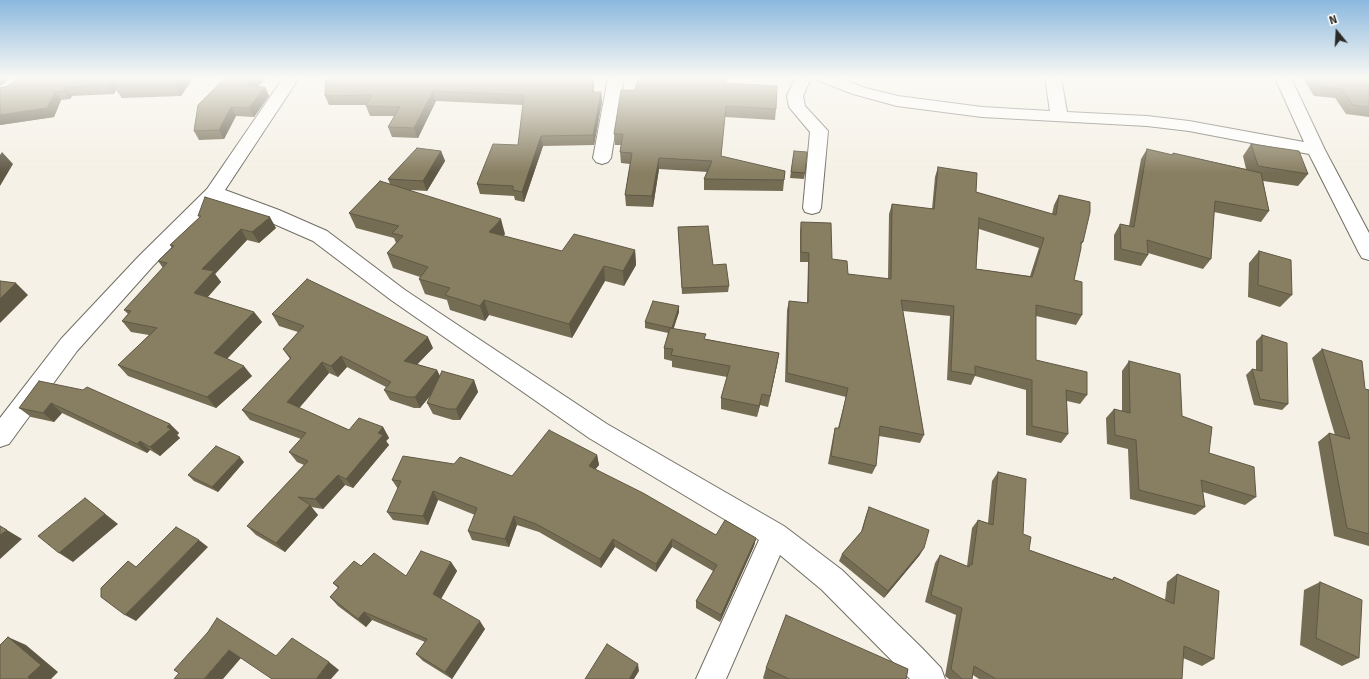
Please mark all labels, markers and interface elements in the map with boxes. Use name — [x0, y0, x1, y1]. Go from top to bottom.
north arrow — [1317, 12, 1357, 52]
text: N — [1327, 13, 1339, 27]

